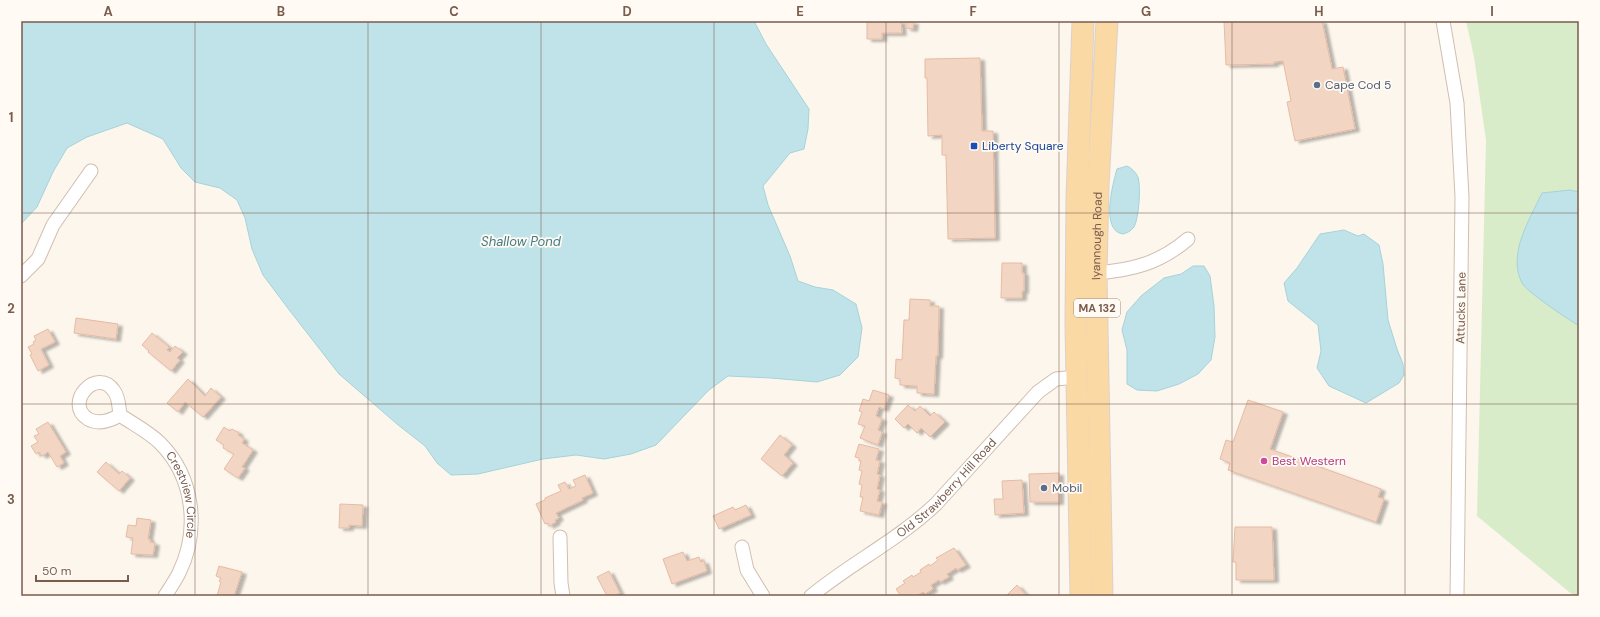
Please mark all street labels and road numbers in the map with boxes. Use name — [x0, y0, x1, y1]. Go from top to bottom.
street label: Iyannough Road — [1088, 192, 1106, 280]
street label: Attucks Lane — [1452, 272, 1470, 344]
road number: MA 132 — [1074, 299, 1120, 317]
street label: Old Strawberry Hill Road — [893, 435, 1000, 541]
street label: Crestview Circle — [162, 448, 199, 539]

